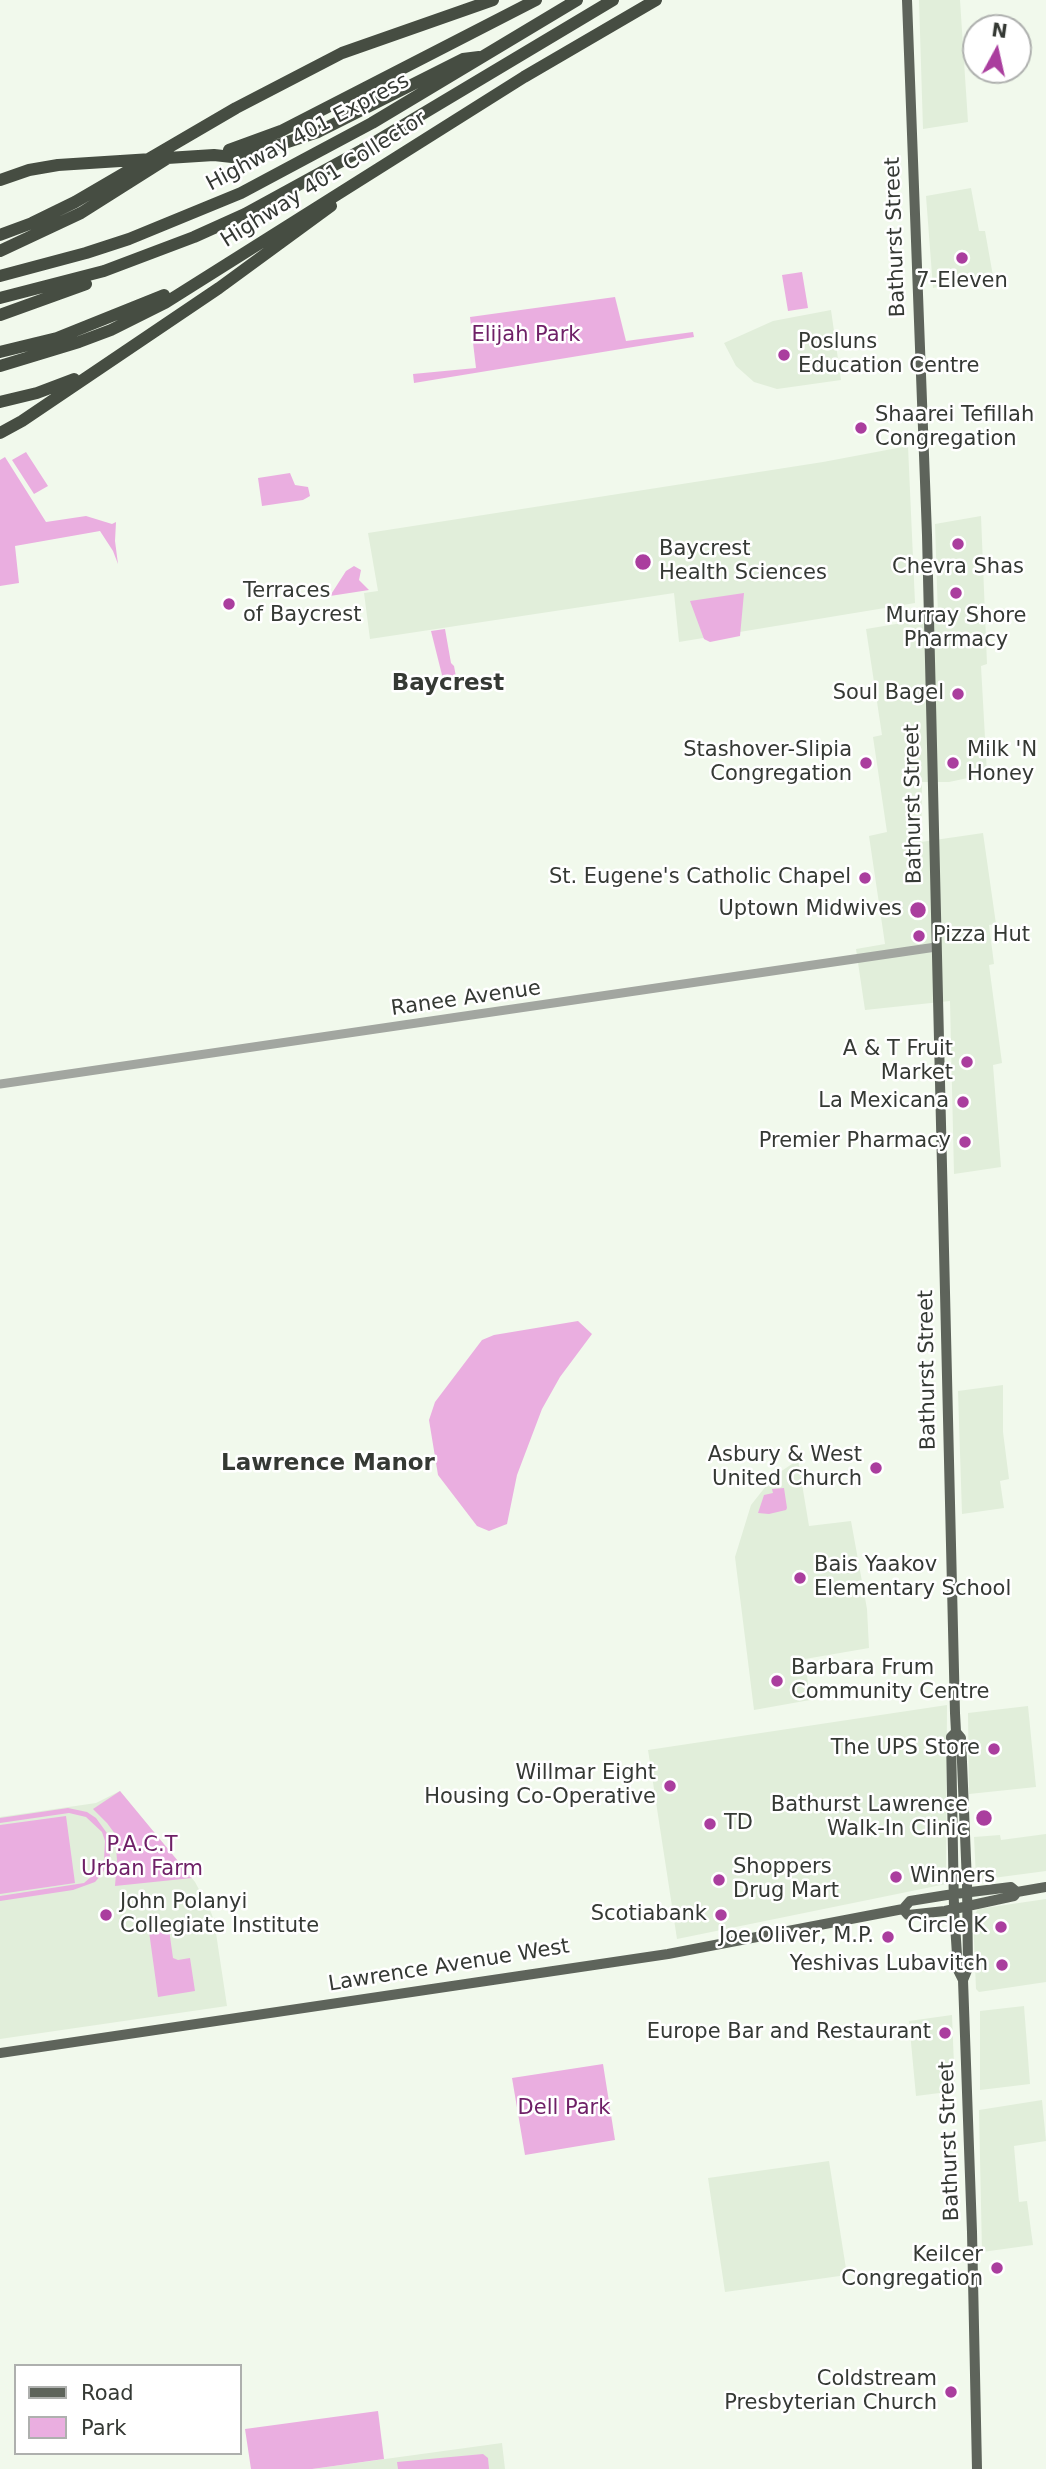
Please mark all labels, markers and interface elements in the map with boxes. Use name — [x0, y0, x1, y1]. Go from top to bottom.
north arrow — [962, 14, 1032, 84]
text: N — [990, 18, 1009, 42]
street label: Highway 401 Express — [202, 69, 414, 197]
street label: Highway 401 Collector — [217, 106, 431, 254]
street label: Bathurst Street — [881, 156, 911, 318]
marker: 7-Eleven — [954, 250, 970, 266]
place label: 7-Eleven — [916, 269, 1008, 295]
park label: Elijah Park — [471, 323, 581, 349]
place label: Posluns Education Centre — [798, 330, 979, 380]
marker: Posluns Education Centre — [776, 347, 792, 363]
place label: Shaarei Tefillah Congregation — [875, 403, 1034, 453]
marker: Shaarei Tefillah Congregation — [853, 420, 869, 436]
marker: Chevra Shas — [950, 536, 966, 552]
place label: Baycrest Health Sciences — [659, 537, 827, 587]
marker: Baycrest Health Sciences — [633, 552, 653, 572]
place label: Chevra Shas — [892, 555, 1024, 581]
place label: Terraces of Baycrest — [243, 579, 361, 629]
marker: Murray Shore Pharmacy — [948, 585, 964, 601]
marker: Terraces of Baycrest — [221, 596, 237, 612]
place label: Murray Shore Pharmacy — [886, 604, 1026, 654]
district label: Baycrest — [392, 670, 504, 698]
place label: Soul Bagel — [833, 681, 944, 707]
marker: Soul Bagel — [950, 686, 966, 702]
street label: Bathurst Street — [900, 724, 928, 884]
place label: Stashover-Slipia Congregation — [683, 738, 852, 788]
place label: Milk 'N Honey — [967, 738, 1037, 788]
marker: Stashover-Slipia Congregation — [858, 755, 874, 771]
marker: Milk 'N Honey — [945, 755, 961, 771]
place label: St. Eugene's Catholic Chapel — [549, 865, 851, 891]
marker: St. Eugene's Catholic Chapel — [857, 870, 873, 886]
place label: Uptown Midwives — [718, 897, 902, 923]
marker: Uptown Midwives — [908, 900, 928, 920]
place label: Pizza Hut — [933, 923, 1030, 949]
marker: Pizza Hut — [911, 928, 927, 944]
street label: Ranee Avenue — [390, 976, 542, 1022]
place label: A & T Fruit Market — [843, 1037, 953, 1087]
marker: A & T Fruit Market — [959, 1054, 975, 1070]
place label: La Mexicana — [818, 1089, 949, 1115]
marker: La Mexicana — [955, 1094, 971, 1110]
place label: Premier Pharmacy — [759, 1129, 951, 1155]
marker: Premier Pharmacy — [957, 1134, 973, 1150]
street label: Bathurst Street — [914, 1290, 942, 1450]
place label: Asbury & West United Church — [708, 1443, 862, 1493]
district label: Lawrence Manor — [221, 1450, 435, 1478]
marker: Asbury & West United Church — [868, 1460, 884, 1476]
place label: Bais Yaakov Elementary School — [814, 1553, 1011, 1603]
marker: Bais Yaakov Elementary School — [792, 1570, 808, 1586]
place label: Barbara Frum Community Centre — [791, 1656, 989, 1706]
marker: Barbara Frum Community Centre — [769, 1673, 785, 1689]
place label: The UPS Store — [831, 1736, 980, 1762]
marker: The UPS Store — [986, 1741, 1002, 1757]
place label: Willmar Eight Housing Co-Operative — [424, 1761, 656, 1811]
marker: Willmar Eight Housing Co-Operative — [662, 1778, 678, 1794]
place label: Bathurst Lawrence Walk-In Clinic — [771, 1793, 968, 1843]
marker: Bathurst Lawrence Walk-In Clinic — [974, 1808, 994, 1828]
place label: TD — [724, 1811, 753, 1837]
marker: TD — [702, 1816, 718, 1832]
park label: P.A.C.T Urban Farm — [81, 1833, 203, 1883]
place label: Shoppers Drug Mart — [733, 1855, 839, 1905]
place label: Winners — [910, 1864, 995, 1890]
marker: Winners — [888, 1869, 904, 1885]
marker: Shoppers Drug Mart — [711, 1872, 727, 1888]
place label: John Polanyi Collegiate Institute — [120, 1890, 319, 1940]
place label: Scotiabank — [591, 1902, 707, 1928]
marker: John Polanyi Collegiate Institute — [98, 1907, 114, 1923]
marker: Scotiabank — [713, 1907, 729, 1923]
place label: Circle K — [908, 1914, 987, 1940]
marker: Circle K — [993, 1919, 1009, 1935]
place label: Joe Oliver, M.P. — [719, 1924, 874, 1950]
marker: Joe Oliver, M.P. — [880, 1929, 896, 1945]
street label: Lawrence Avenue West — [327, 1935, 571, 1997]
place label: Yeshivas Lubavitch — [790, 1952, 988, 1978]
marker: Yeshivas Lubavitch — [994, 1957, 1010, 1973]
place label: Europe Bar and Restaurant — [647, 2020, 931, 2046]
marker: Europe Bar and Restaurant — [937, 2025, 953, 2041]
street label: Bathurst Street — [935, 2060, 965, 2222]
park label: Dell Park — [518, 2096, 610, 2122]
place label: Keilcer Congregation — [841, 2243, 983, 2293]
marker: Keilcer Congregation — [989, 2260, 1005, 2276]
legend — [14, 2364, 242, 2455]
place label: Coldstream Presbyterian Church — [724, 2367, 937, 2417]
text: Road — [81, 2381, 134, 2405]
marker: Coldstream Presbyterian Church — [943, 2384, 959, 2400]
text: Park — [81, 2416, 126, 2440]

